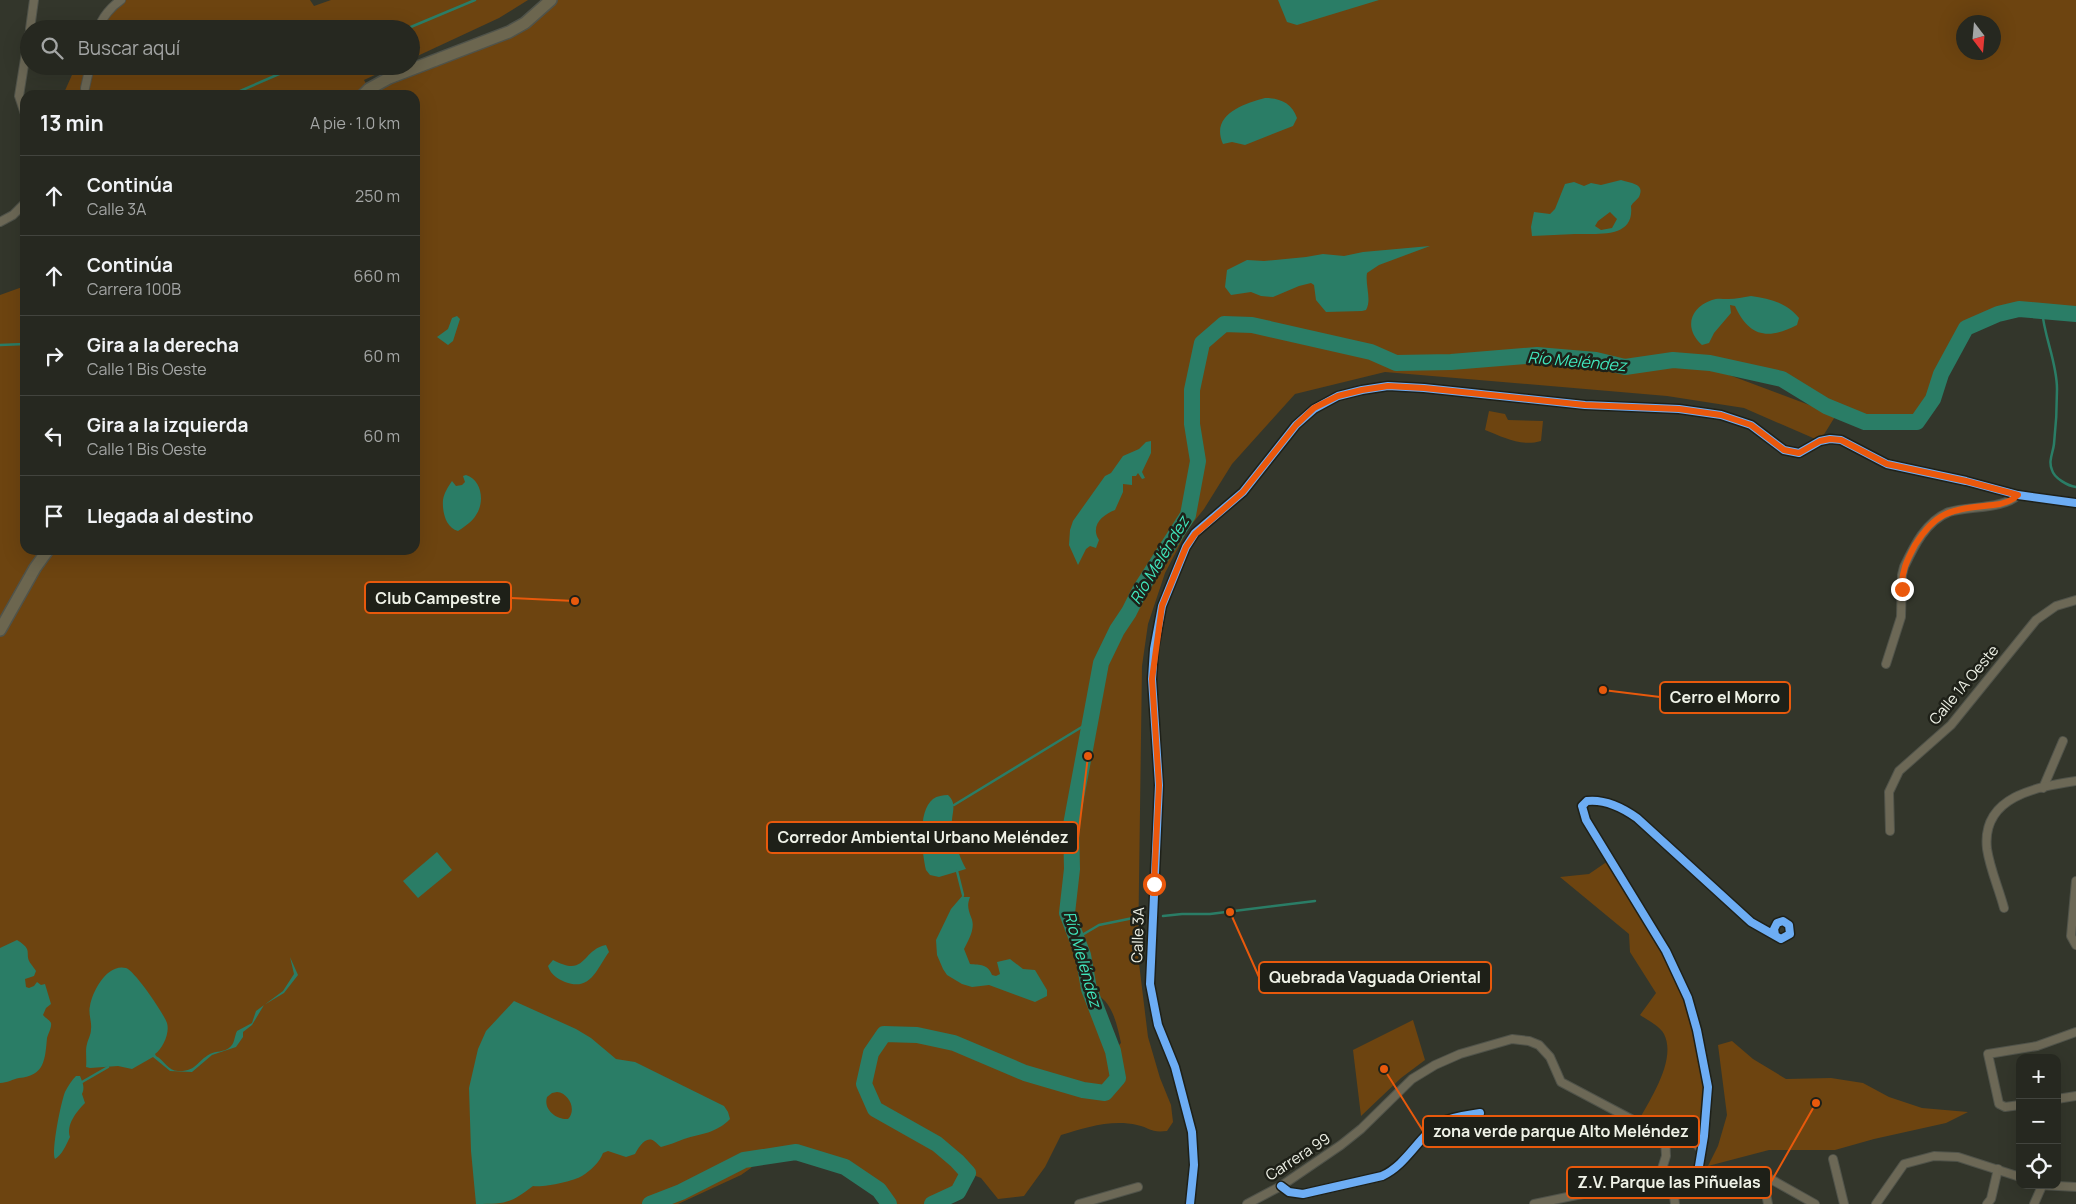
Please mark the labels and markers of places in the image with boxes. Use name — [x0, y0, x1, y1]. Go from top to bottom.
callout: Club Campestre — [365, 582, 511, 613]
callout: Cerro el Morro — [1660, 682, 1790, 713]
callout: Corredor Ambiental Urbano Meléndez — [767, 822, 1078, 853]
callout: Quebrada Vaguada Oriental — [1259, 962, 1491, 993]
callout: zona verde parque Alto Meléndez — [1423, 1116, 1699, 1147]
callout: Z.V. Parque las Piñuelas — [1567, 1167, 1771, 1198]

